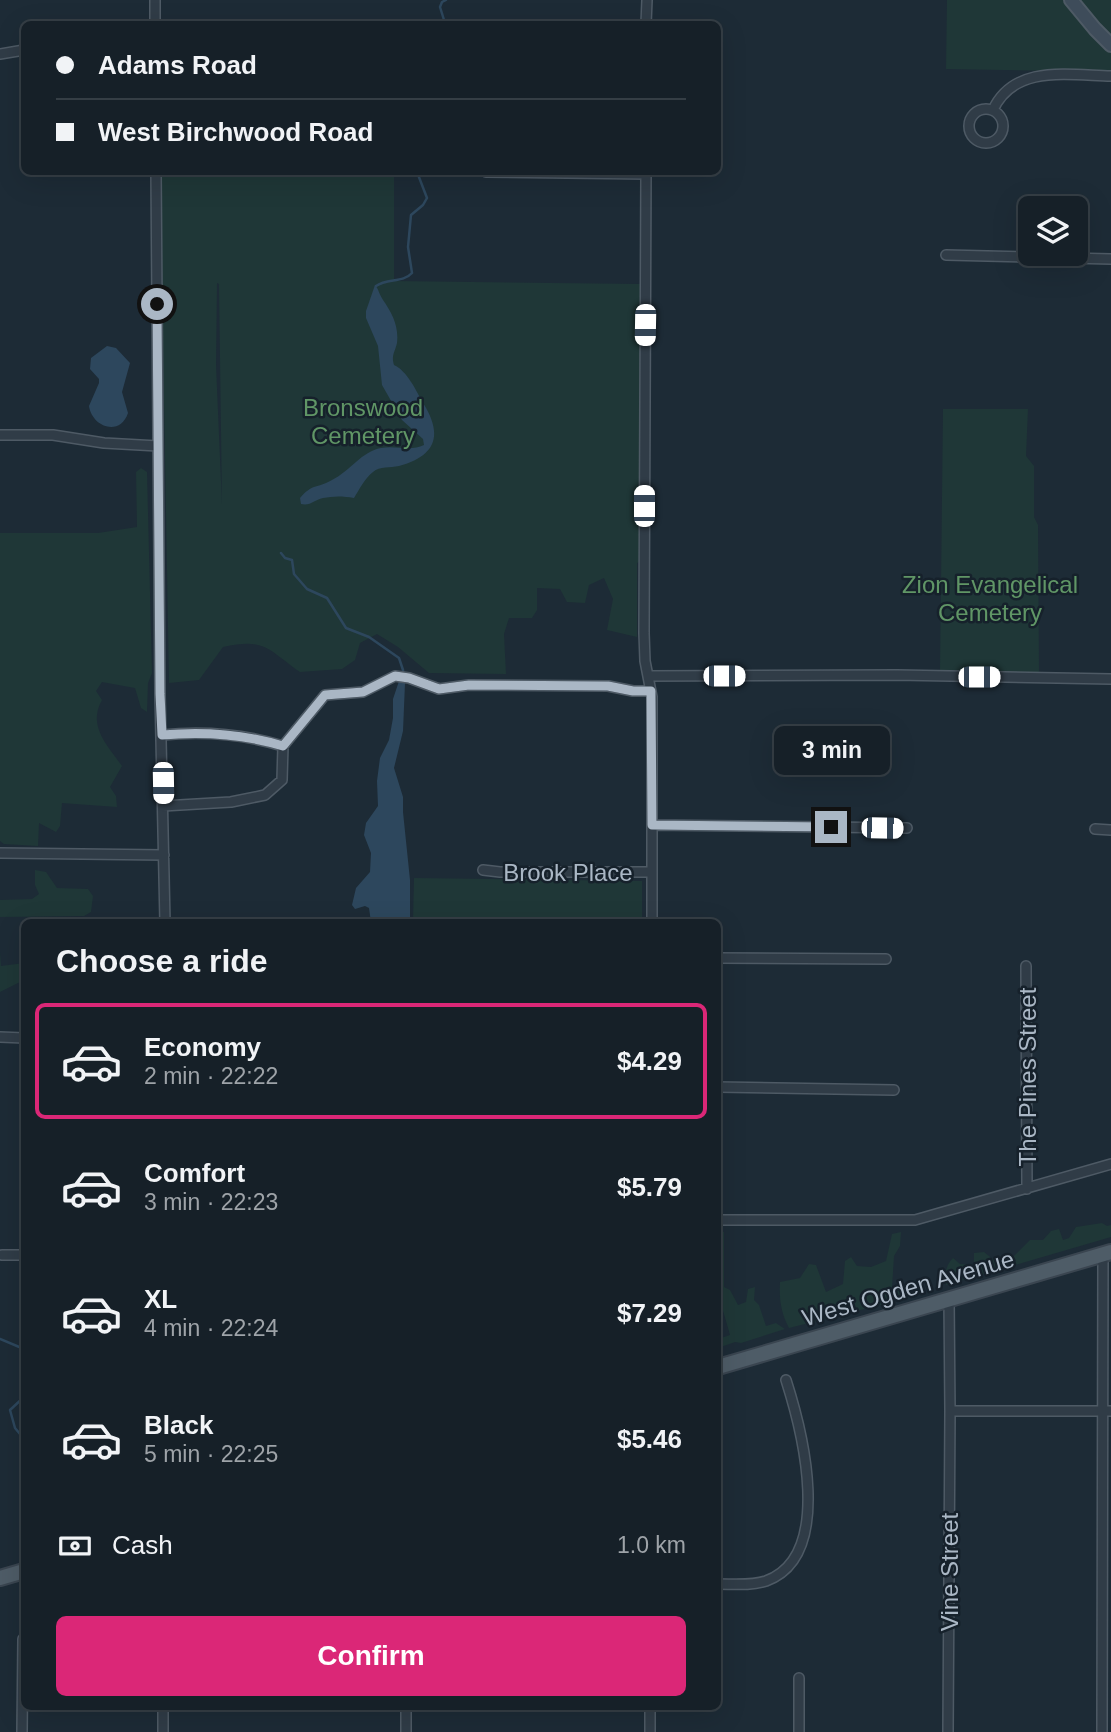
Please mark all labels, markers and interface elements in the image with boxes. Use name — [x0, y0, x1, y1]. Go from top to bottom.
text: Adams Road — [98, 50, 257, 80]
text: West Birchwood Road — [98, 117, 373, 147]
map controls — [1018, 196, 1088, 266]
button: layers — [1018, 196, 1088, 266]
route start — [141, 288, 173, 320]
car — [635, 304, 656, 346]
park label: Bronswood Cemetery — [303, 394, 423, 449]
car — [634, 485, 655, 527]
park label: Zion Evangelical Cemetery — [902, 571, 1078, 626]
car — [704, 666, 746, 687]
car — [959, 667, 1001, 688]
callout: 3 min — [773, 726, 889, 774]
text: 3 min — [802, 737, 862, 763]
car — [153, 762, 174, 804]
route end — [815, 811, 847, 843]
car — [861, 817, 904, 839]
street label: Brook Place — [503, 859, 633, 886]
text: Choose a ride — [56, 943, 268, 979]
street label: The Pines Street — [1014, 987, 1041, 1166]
icon: car — [60, 1030, 123, 1093]
text: Economy — [144, 1032, 261, 1062]
text: $4.29 — [617, 1046, 682, 1076]
text: 2 min · 22:22 — [144, 1063, 278, 1089]
icon: car — [60, 1156, 123, 1219]
text: Comfort — [144, 1158, 245, 1188]
text: $5.79 — [617, 1172, 682, 1202]
text: 3 min · 22:23 — [144, 1189, 278, 1215]
street label: West Ogden Avenue — [799, 1245, 1017, 1331]
icon: car — [60, 1282, 123, 1345]
text: XL — [144, 1284, 177, 1314]
text: $7.29 — [617, 1298, 682, 1328]
text: 4 min · 22:24 — [144, 1315, 278, 1341]
icon: car — [60, 1408, 123, 1471]
text: Black — [144, 1410, 213, 1440]
text: $5.46 — [617, 1424, 682, 1454]
text: 5 min · 22:25 — [144, 1441, 278, 1467]
street label: Vine Street — [936, 1513, 963, 1631]
icon: cash — [56, 1527, 94, 1565]
text: Cash — [112, 1530, 173, 1560]
text: 1.0 km — [617, 1532, 686, 1558]
button: Confirm — [56, 1616, 686, 1696]

